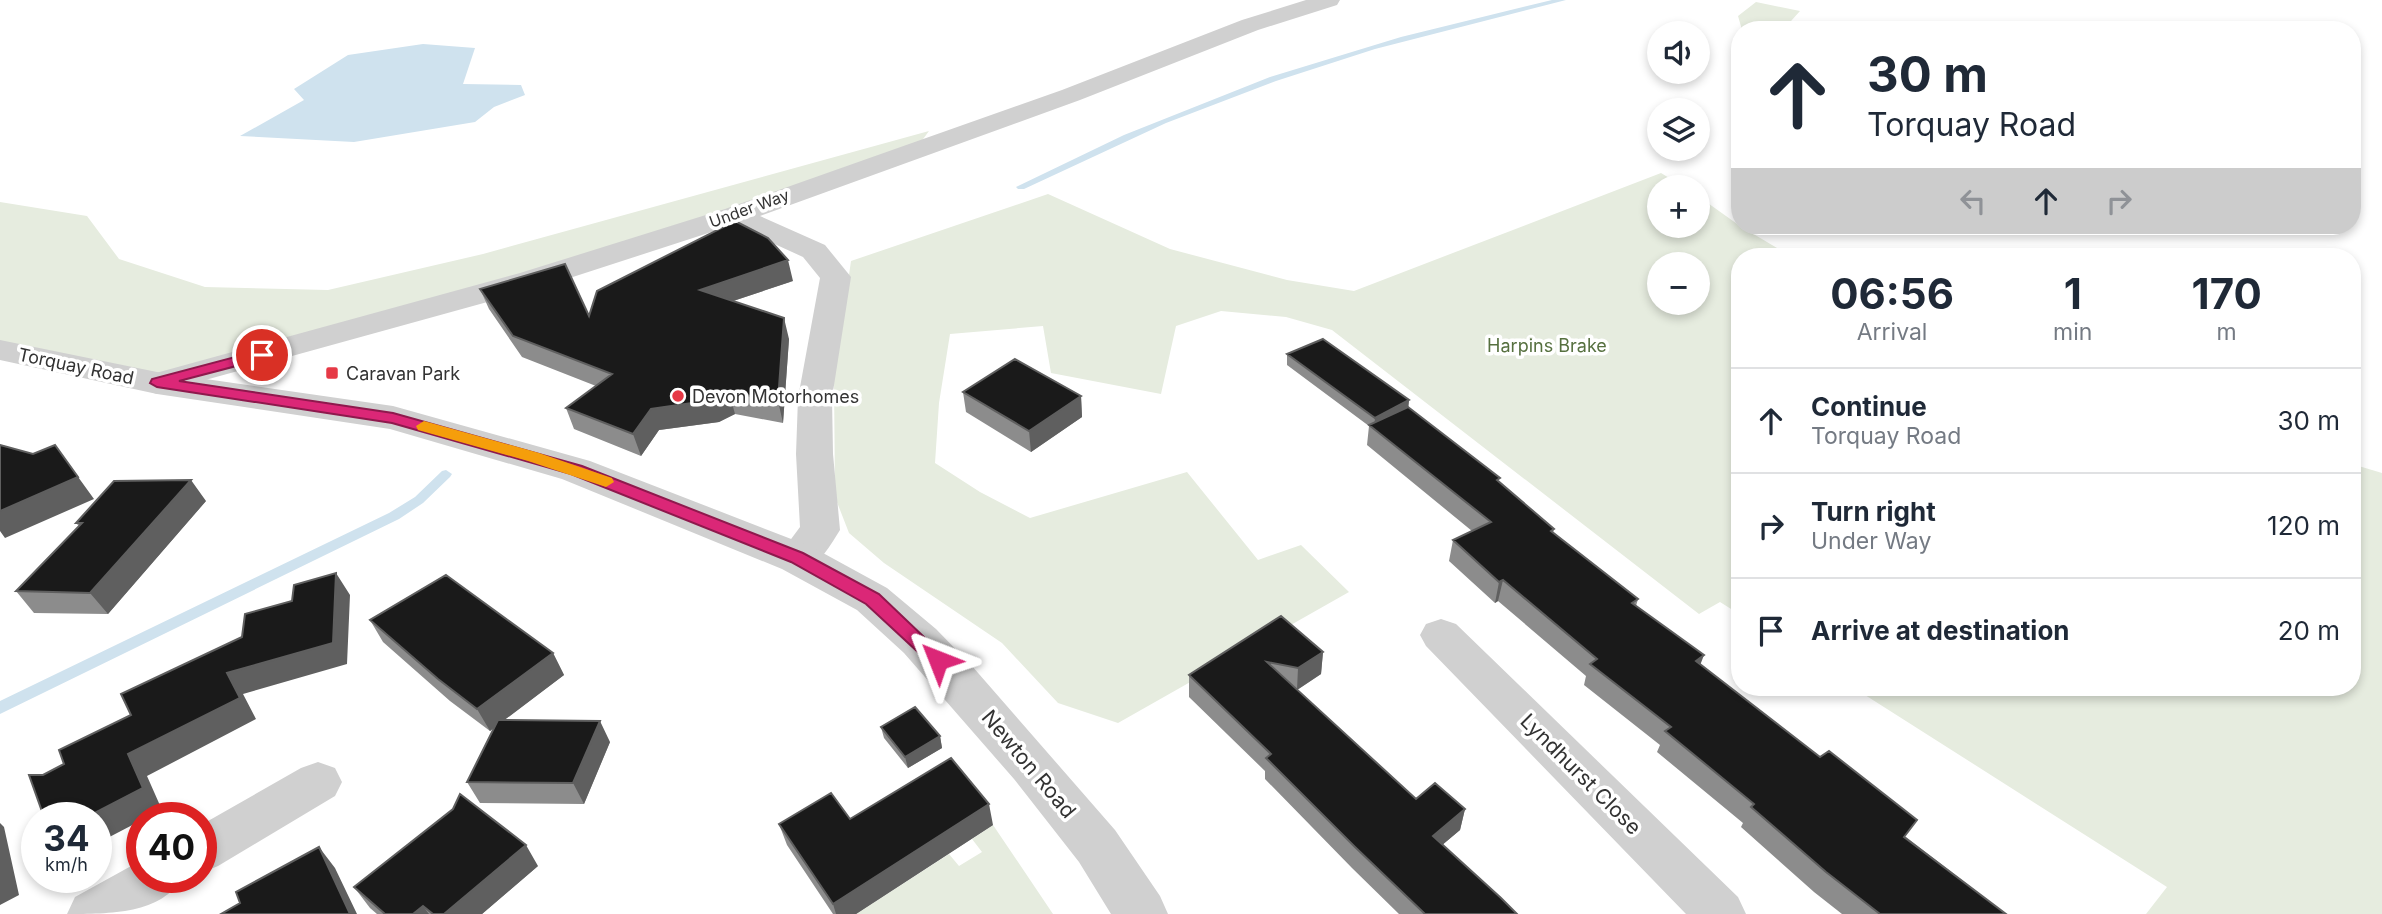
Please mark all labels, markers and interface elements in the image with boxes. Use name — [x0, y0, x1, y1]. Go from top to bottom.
map controls — [1647, 21, 1710, 315]
button: sound — [1647, 21, 1710, 84]
text: 30 m — [1867, 45, 1988, 104]
icon: ahead — [1752, 49, 1843, 140]
button: layers — [1647, 98, 1710, 161]
text: Torquay Road — [1867, 105, 2076, 144]
button: + — [1647, 175, 1710, 238]
icon: left — [1954, 182, 1992, 220]
icon: ahead — [2027, 182, 2065, 220]
icon: right — [2100, 182, 2138, 220]
street label: Under Way — [706, 184, 792, 232]
button: − — [1647, 252, 1710, 315]
text: 06:56 — [1830, 268, 1954, 319]
text: 1 — [2064, 268, 2082, 319]
text: 170 — [2192, 268, 2262, 319]
text: Arrival — [1857, 318, 1927, 346]
text: min — [2053, 318, 2092, 346]
text: m — [2217, 318, 2237, 346]
pin — [232, 325, 292, 385]
park label: Harpins Brake — [1487, 335, 1607, 356]
icon: arrive — [243, 336, 281, 374]
street label: Torquay Road — [16, 344, 136, 388]
place label: Caravan Park — [346, 363, 460, 384]
marker: Caravan Park — [324, 365, 340, 381]
place label: Devon Motorhomes — [692, 386, 859, 407]
marker: Devon Motorhomes — [670, 388, 686, 404]
text: Continue — [1811, 391, 1927, 422]
icon: ahead — [1752, 402, 1790, 440]
text: 30 m — [2277, 405, 2340, 436]
text: Torquay Road — [1811, 422, 1961, 450]
text: Turn right — [1811, 496, 1936, 527]
icon: right — [1752, 507, 1790, 545]
text: 120 m — [2267, 510, 2340, 541]
text: Under Way — [1811, 527, 1931, 555]
icon: arrive — [1752, 612, 1790, 650]
text: Arrive at destination — [1811, 615, 2070, 646]
text: 20 m — [2278, 615, 2340, 646]
position arrow — [901, 623, 975, 697]
street label: Newton Road — [977, 705, 1081, 823]
street label: Lyndhurst Close — [1515, 708, 1647, 840]
speed limit sign: 40 — [126, 802, 217, 893]
text: 34 — [43, 817, 90, 859]
text: km/h — [45, 854, 88, 875]

